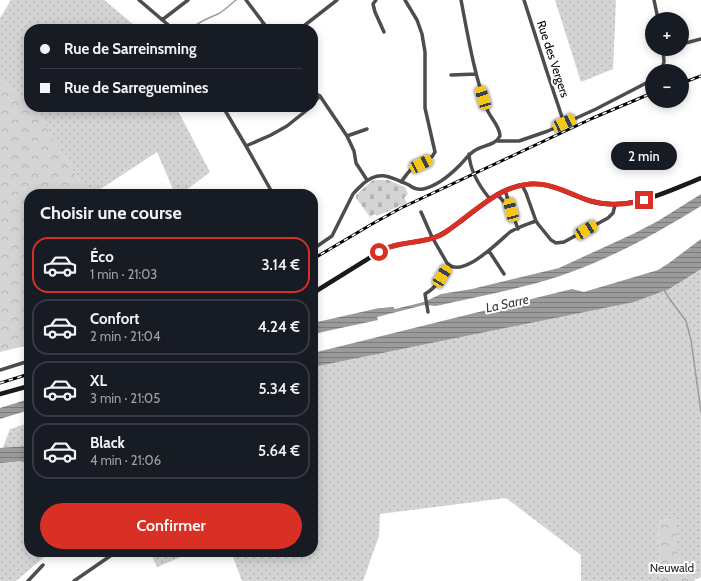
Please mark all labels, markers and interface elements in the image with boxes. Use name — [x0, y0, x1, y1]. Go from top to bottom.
map controls — [645, 12, 689, 108]
button: + — [645, 12, 689, 56]
street label: Rue des Vergers — [534, 18, 573, 99]
text: Rue de Sarreinsming — [64, 40, 197, 58]
button: − — [645, 64, 689, 108]
text: Rue de Sarreguemines — [64, 79, 208, 97]
car — [474, 85, 492, 111]
car — [551, 112, 577, 134]
callout: 2 min — [611, 142, 677, 170]
text: 2 min — [628, 148, 660, 164]
car — [408, 153, 434, 175]
route end — [635, 191, 653, 209]
car — [502, 197, 520, 223]
text: Choisir une course — [40, 202, 182, 224]
car — [573, 219, 599, 241]
route start — [370, 243, 388, 261]
icon: car — [42, 247, 78, 283]
text: Éco — [90, 248, 114, 266]
text: 3.14 € — [261, 256, 300, 274]
car — [431, 263, 453, 289]
text: 1 min · 21:03 — [90, 266, 157, 282]
water label: La Sarre — [484, 291, 530, 315]
icon: car — [42, 309, 78, 345]
text: Confort — [90, 310, 139, 328]
text: 4.24 € — [258, 318, 300, 336]
text: 2 min · 21:04 — [90, 328, 160, 344]
icon: car — [42, 371, 78, 407]
text: XL — [90, 372, 107, 390]
text: 5.34 € — [258, 380, 300, 398]
text: 3 min · 21:05 — [90, 390, 160, 406]
icon: car — [42, 433, 78, 469]
text: Black — [90, 434, 125, 452]
text: 5.64 € — [258, 442, 300, 460]
text: 4 min · 21:06 — [90, 452, 161, 468]
button: Confirmer — [40, 503, 302, 549]
park label: Neuwald — [650, 560, 694, 575]

